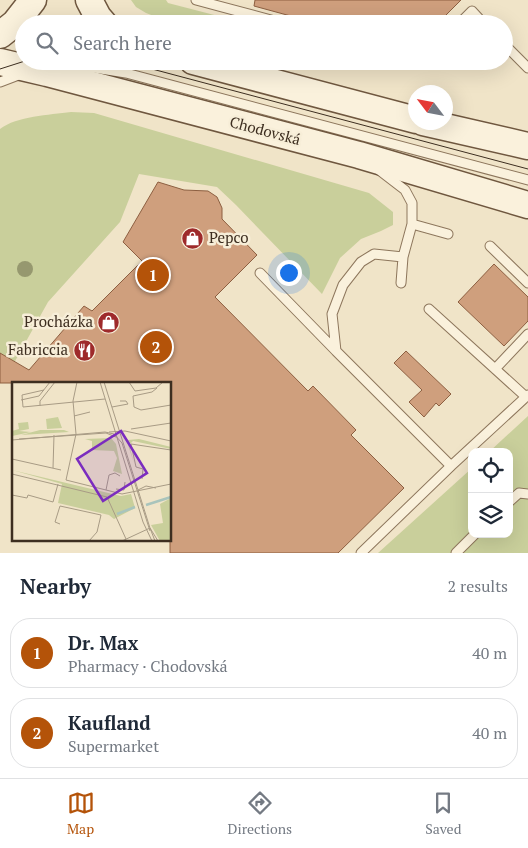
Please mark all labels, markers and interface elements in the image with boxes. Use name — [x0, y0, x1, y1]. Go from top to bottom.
search box — [15, 15, 513, 70]
icon: search — [33, 29, 61, 57]
text: Search here — [73, 30, 172, 55]
north arrow — [408, 85, 453, 130]
street label: Chodovská — [228, 111, 303, 149]
shop icon: Pepco — [181, 226, 205, 250]
place label: Pepco — [209, 227, 249, 247]
pin: 1 — [137, 256, 169, 294]
your location — [276, 260, 302, 286]
shop icon: Procházka — [97, 310, 121, 334]
place label: Procházka — [24, 311, 93, 331]
pin: 2 — [140, 328, 172, 366]
restaurant icon: Fabriccia — [72, 338, 96, 362]
place label: Fabriccia — [8, 339, 68, 359]
inset map — [12, 382, 171, 540]
map controls — [468, 448, 513, 538]
button: locate — [468, 448, 513, 493]
button: layers — [468, 493, 513, 538]
text: Nearby — [20, 572, 91, 600]
text: 2 results — [448, 575, 508, 597]
text: Dr. Max — [68, 630, 138, 655]
text: 1 — [32, 642, 42, 664]
text: 40 m — [472, 642, 507, 664]
text: Pharmacy · Chodovská — [68, 655, 228, 677]
text: Kaufland — [68, 710, 151, 735]
text: 2 — [32, 722, 42, 744]
text: 40 m — [472, 722, 507, 744]
text: Supermarket — [68, 735, 159, 757]
tab: Map — [67, 789, 95, 838]
tab: Directions — [228, 789, 292, 838]
tab: Saved — [425, 789, 461, 838]

